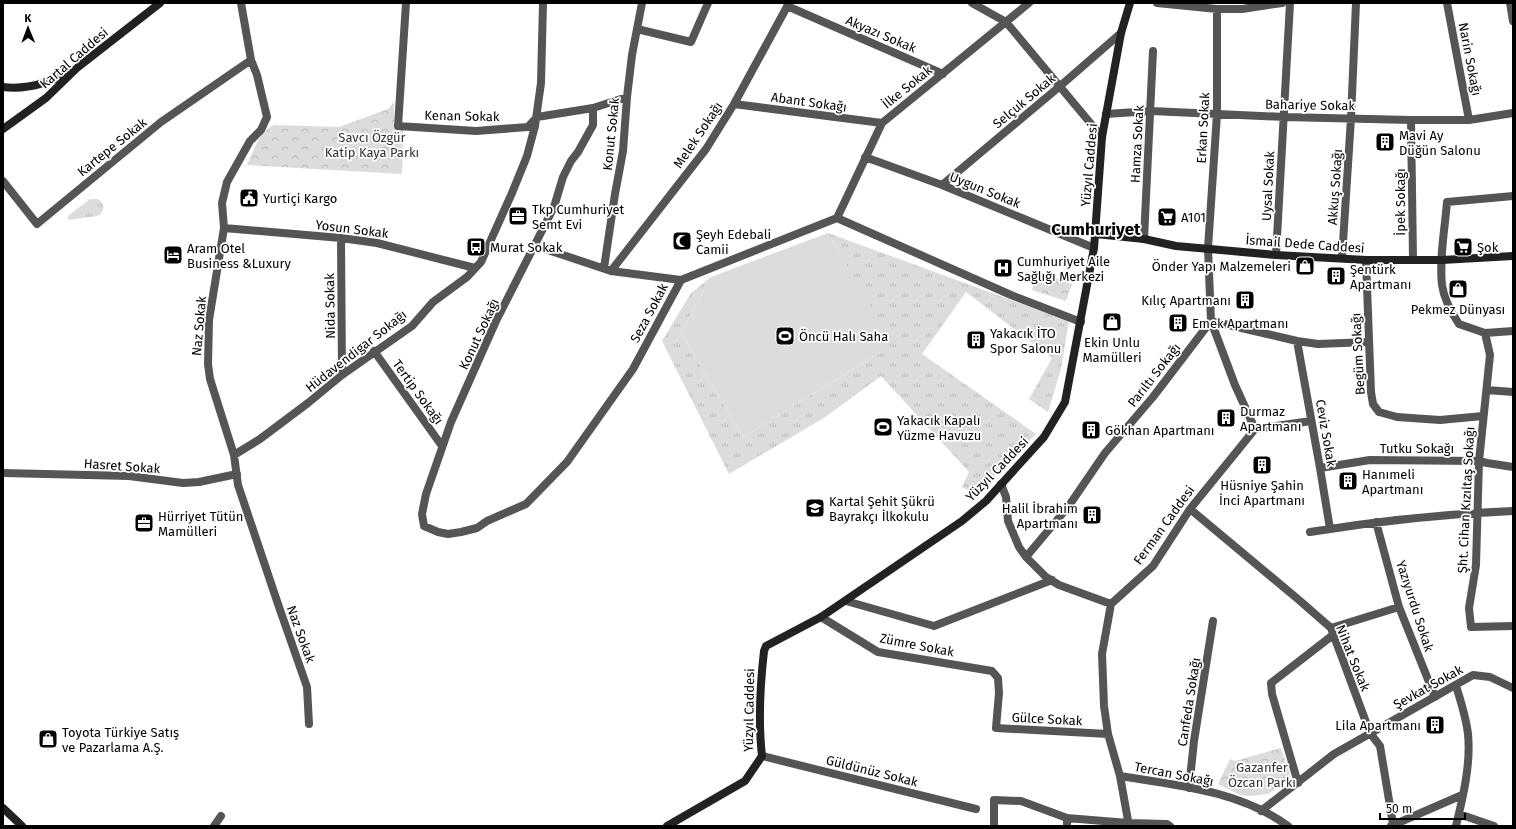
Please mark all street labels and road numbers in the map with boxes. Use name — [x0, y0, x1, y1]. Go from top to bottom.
street label: Akyazı Sokak — [844, 12, 919, 56]
street label: Narin Sokağı — [1456, 21, 1484, 97]
street label: Kartal Caddesi — [37, 24, 111, 92]
street label: İlke Sokak — [879, 62, 935, 112]
street label: Selçuk Sokak — [990, 70, 1058, 131]
street label: Abant Sokağı — [770, 89, 848, 115]
street label: Erkan Sokak — [1194, 92, 1212, 164]
street label: Konut Sokak — [600, 96, 622, 171]
street label: Bahariye Sokak — [1265, 97, 1356, 113]
street label: Melek Sokağı — [670, 99, 726, 171]
street label: Hamza Sokak — [1127, 104, 1147, 183]
street label: Kenan Sokak — [424, 108, 500, 124]
street label: Kartepe Sokak — [75, 114, 150, 179]
street label: Yüzyıl Caddesi — [1078, 123, 1100, 207]
street label: Akkuş Sokağı — [1325, 148, 1345, 226]
street label: Uysal Sokak — [1259, 150, 1277, 221]
street label: İpek Sokağı — [1393, 168, 1408, 236]
street label: Uygun Sokak — [947, 169, 1023, 211]
street label: Yosun Sokak — [315, 217, 390, 241]
street label: İsmail Dede Caddesi — [1245, 232, 1365, 256]
street label: Nida Sokak — [322, 273, 338, 339]
street label: Seza Sokak — [627, 281, 671, 345]
street label: Naz Sokak — [189, 295, 209, 357]
street label: Konut Sokağı — [456, 296, 502, 372]
street label: Hüdavendigar Sokağı — [302, 307, 410, 395]
street label: Begüm Sokağı — [1348, 313, 1368, 395]
street label: Parıltı Sokağı — [1124, 340, 1184, 410]
street label: Tertip Sokağı — [390, 357, 446, 427]
street label: Ceviz Sokak — [1313, 398, 1339, 468]
street label: Şht. Cihan Kızıltaş Sokağı — [1455, 426, 1477, 574]
street label: Yüzyıl Caddesi — [963, 434, 1031, 504]
street label: Tutku Sokağı — [1380, 441, 1454, 456]
street label: Hasret Sokak — [83, 456, 161, 476]
street label: Ferman Caddesi — [1130, 483, 1198, 567]
street label: Yazıyurdu Sokak — [1393, 559, 1437, 654]
street label: Naz Sokak — [284, 603, 318, 665]
street label: Nihat Sokak — [1333, 623, 1373, 694]
street label: Zümre Sokak — [879, 630, 956, 660]
street label: Canfeda Sokağı — [1175, 656, 1203, 748]
street label: Şevkat Sokak — [1391, 662, 1466, 712]
street label: Yüzyıl Caddesi — [741, 668, 757, 752]
street label: Gülce Sokak — [1011, 710, 1083, 728]
street label: Güldünüz Sokak — [825, 752, 920, 790]
street label: Tercan Sokağı — [1133, 759, 1215, 789]

